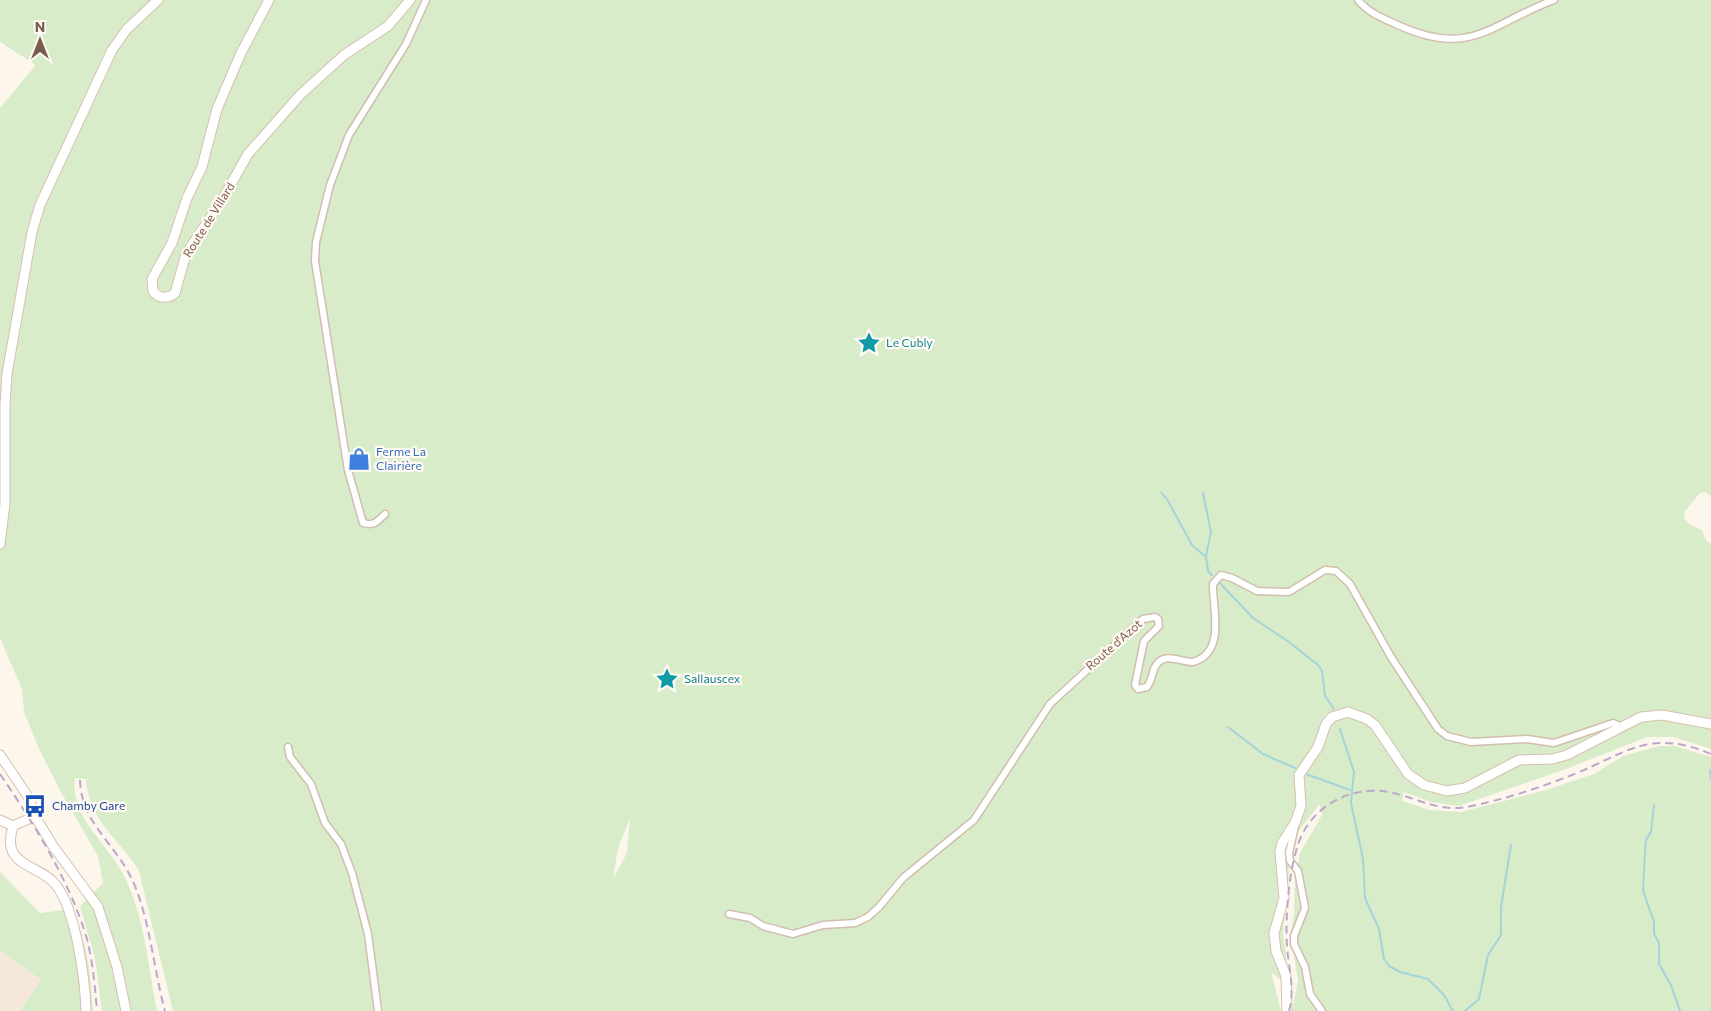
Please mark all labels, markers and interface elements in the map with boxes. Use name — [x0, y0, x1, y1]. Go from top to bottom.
north arrow — [15, 15, 65, 65]
text: N — [35, 18, 45, 35]
street label: Route de Villard — [179, 179, 237, 260]
place icon: Le Cubly — [856, 330, 882, 356]
place label: Le Cubly — [886, 335, 933, 349]
place label: Ferme La Clairière — [376, 444, 426, 472]
shop icon: Ferme La Clairière — [346, 446, 372, 472]
street label: Route d'Azot — [1082, 616, 1144, 672]
place icon: Sallauscex — [654, 666, 680, 692]
place label: Sallauscex — [684, 671, 741, 685]
bus stop icon: Chamby Gare — [22, 793, 48, 819]
place label: Chamby Gare — [52, 798, 125, 812]

